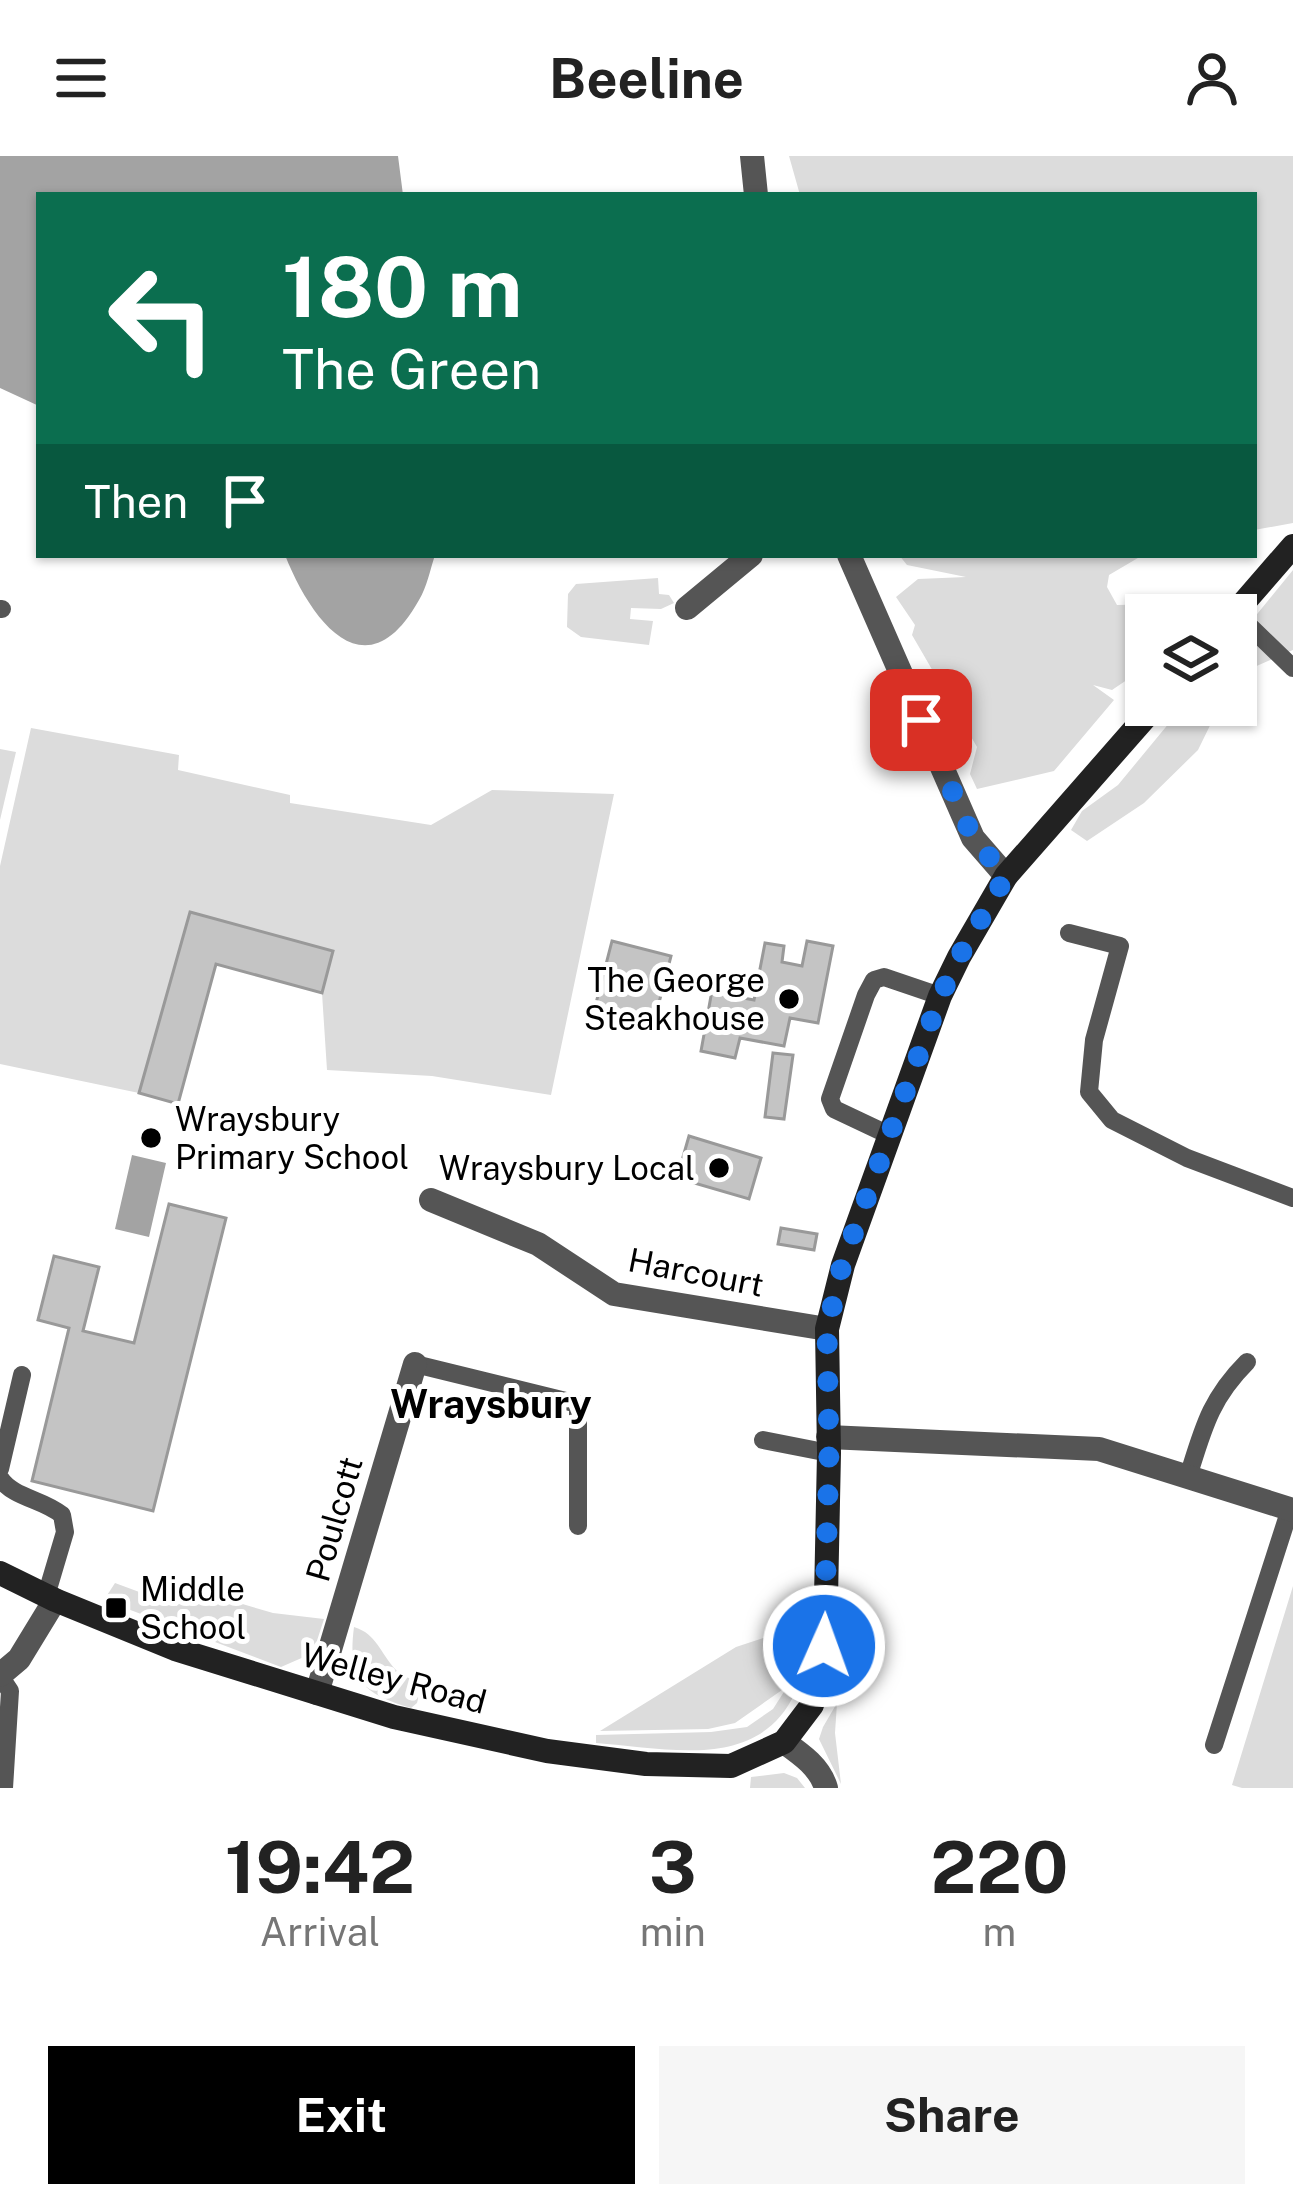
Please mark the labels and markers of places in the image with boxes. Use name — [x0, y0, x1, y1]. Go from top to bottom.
pin — [870, 669, 972, 771]
place label: The George Steakhouse — [584, 961, 765, 1037]
marker: The George Steakhouse — [776, 986, 802, 1012]
place label: Wraysbury Primary School — [175, 1100, 409, 1176]
marker: Wraysbury Primary School — [138, 1125, 164, 1151]
place label: Wraysbury Local — [439, 1149, 695, 1187]
marker: Wraysbury Local — [706, 1155, 732, 1181]
place label: Middle School — [140, 1570, 246, 1646]
marker: Middle School — [103, 1595, 129, 1621]

